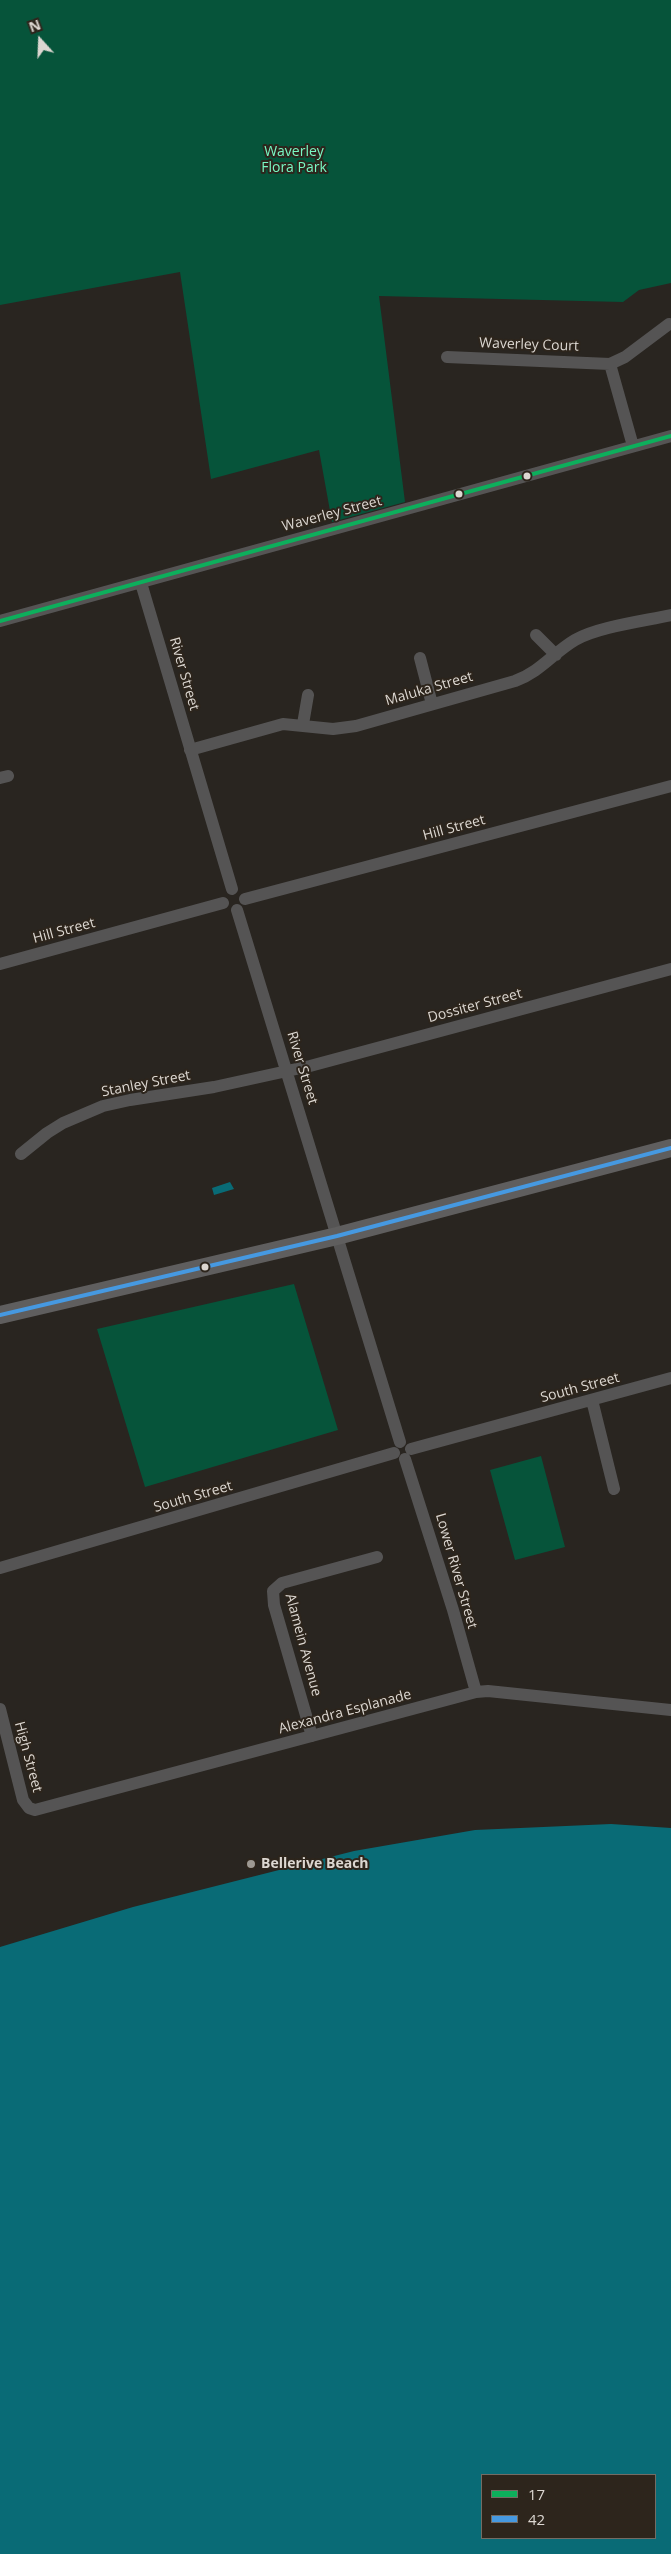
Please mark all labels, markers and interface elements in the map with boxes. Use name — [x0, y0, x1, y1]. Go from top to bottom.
north arrow — [15, 15, 65, 65]
text: N — [26, 15, 43, 36]
park label: Waverley Flora Park — [261, 144, 327, 176]
street label: Waverley Court — [479, 335, 579, 355]
unlabelled marker — [522, 471, 532, 481]
unlabelled marker — [454, 489, 464, 499]
street label: Waverley Street — [280, 493, 384, 535]
street label: River Street — [166, 635, 202, 713]
street label: Maluka Street — [383, 668, 475, 710]
street label: Hill Street — [421, 812, 487, 844]
street label: Hill Street — [31, 915, 97, 947]
street label: Dossiter Street — [426, 985, 524, 1027]
street label: River Street — [283, 1029, 321, 1107]
street label: Stanley Street — [100, 1067, 192, 1101]
unlabelled marker — [200, 1262, 210, 1272]
street label: South Street — [539, 1369, 621, 1407]
street label: South Street — [152, 1478, 234, 1516]
street label: Lower River Street — [431, 1511, 481, 1631]
street label: Alamein Avenue — [281, 1592, 325, 1698]
street label: Alexandra Esplanade — [277, 1686, 413, 1738]
street label: High Street — [10, 1720, 46, 1794]
place label: Bellerive Beach — [261, 1856, 369, 1872]
marker: Bellerive Beach — [245, 1858, 257, 1870]
legend — [481, 2474, 656, 2539]
text: 17 — [528, 2484, 545, 2504]
text: 42 — [528, 2509, 545, 2529]

